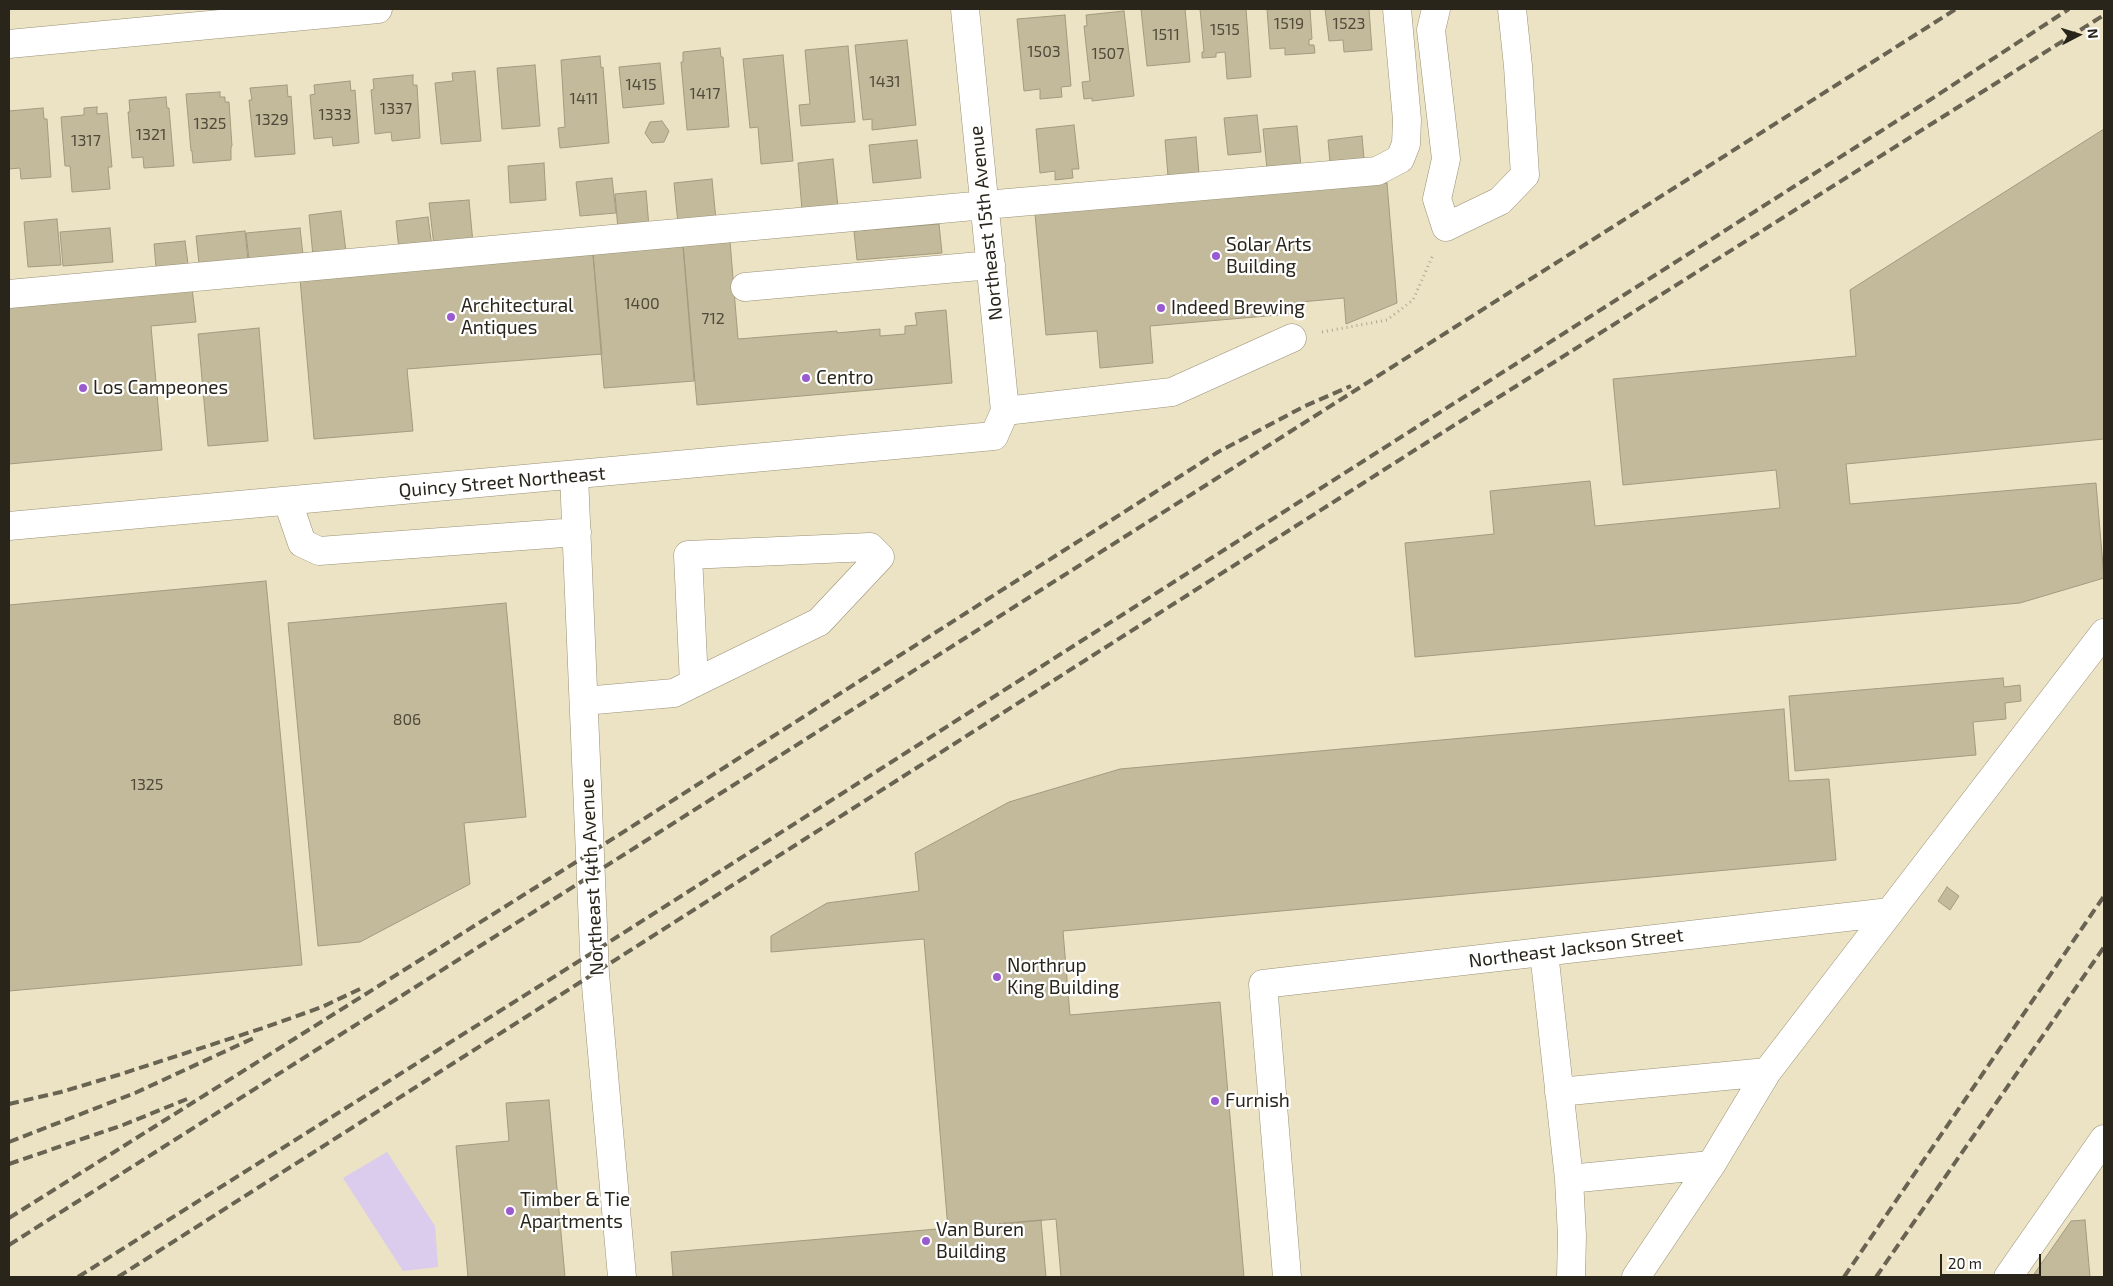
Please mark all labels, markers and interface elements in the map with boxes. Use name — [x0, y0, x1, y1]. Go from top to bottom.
north arrow — [2053, 10, 2103, 60]
house number: 1519 — [1274, 14, 1304, 34]
house number: 1523 — [1333, 14, 1365, 34]
house number: 1515 — [1210, 20, 1240, 40]
house number: 1511 — [1152, 25, 1180, 45]
text: N — [2085, 28, 2102, 39]
house number: 1503 — [1027, 42, 1061, 62]
house number: 1507 — [1092, 44, 1124, 64]
house number: 1431 — [869, 72, 901, 92]
house number: 1415 — [625, 75, 657, 95]
house number: 1417 — [690, 84, 720, 104]
house number: 1411 — [570, 89, 598, 109]
house number: 1337 — [380, 99, 412, 119]
house number: 1333 — [318, 105, 352, 125]
house number: 1329 — [255, 110, 289, 130]
house number: 1325 — [194, 114, 226, 134]
street label: Northeast 15th Avenue — [964, 124, 1008, 322]
house number: 1321 — [136, 125, 166, 145]
house number: 1317 — [71, 131, 101, 151]
place label: Solar Arts Building — [1226, 234, 1312, 278]
marker: Solar Arts Building — [1210, 250, 1222, 262]
house number: 1400 — [624, 294, 660, 314]
place label: Architectural Antiques — [461, 295, 574, 339]
place label: Indeed Brewing — [1171, 297, 1305, 319]
marker: Indeed Brewing — [1155, 302, 1167, 314]
house number: 712 — [701, 309, 725, 329]
marker: Architectural Antiques — [445, 311, 457, 323]
place label: Centro — [816, 367, 873, 389]
marker: Centro — [800, 372, 812, 384]
place label: Los Campeones — [93, 377, 228, 399]
marker: Los Campeones — [77, 382, 89, 394]
street label: Quincy Street Northeast — [398, 462, 606, 502]
house number: 806 — [393, 710, 421, 730]
house number: 1325 — [131, 775, 163, 795]
street label: Northeast 14th Avenue — [575, 778, 609, 976]
street label: Northeast Jackson Street — [1467, 924, 1685, 972]
place label: Northrup King Building — [1007, 955, 1119, 999]
marker: Northrup King Building — [991, 971, 1003, 983]
place label: Furnish — [1225, 1090, 1290, 1112]
marker: Furnish — [1209, 1095, 1221, 1107]
place label: Timber & Tie Apartments — [520, 1189, 630, 1233]
marker: Timber & Tie Apartments — [504, 1205, 516, 1217]
place label: Van Buren Building — [936, 1219, 1024, 1263]
marker: Van Buren Building — [920, 1235, 932, 1247]
scale bar — [1943, 1244, 2044, 1276]
text: 20 m — [1948, 1254, 1982, 1272]

